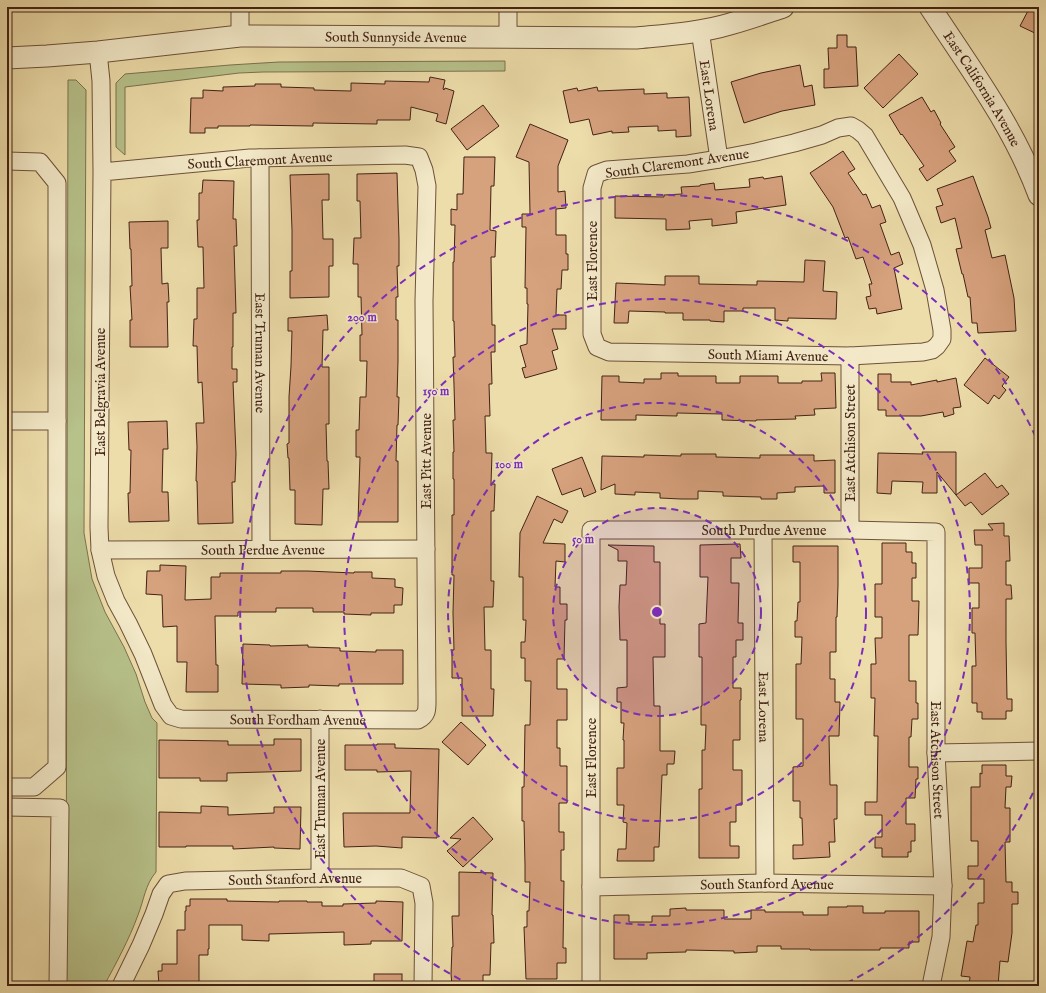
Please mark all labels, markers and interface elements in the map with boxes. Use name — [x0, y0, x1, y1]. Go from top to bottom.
street label: South Sunnyside Avenue — [325, 28, 467, 47]
street label: East California Avenue — [939, 28, 1024, 151]
street label: East Lorena — [695, 59, 723, 133]
street label: South Claremont Avenue — [604, 145, 751, 183]
street label: South Claremont Avenue — [187, 148, 333, 174]
street label: East Florence — [584, 220, 602, 301]
street label: East Truman Avenue — [250, 293, 269, 414]
text: 200 m — [347, 310, 377, 325]
street label: East Belgravia Avenue — [92, 327, 110, 456]
street label: South Miami Avenue — [708, 346, 829, 366]
text: 150 m — [423, 384, 450, 399]
street label: East Atchison Street — [842, 384, 860, 502]
street label: East Pitt Avenue — [418, 413, 436, 509]
text: 100 m — [495, 457, 524, 472]
street label: South Purdue Avenue — [702, 522, 827, 540]
text: 50 m — [572, 532, 595, 547]
street label: South Perdue Avenue — [201, 541, 326, 560]
centre of rings — [650, 605, 664, 619]
street label: East Lorena — [754, 671, 772, 744]
street label: East Atchison Street — [926, 701, 947, 820]
street label: South Fordham Avenue — [230, 711, 367, 730]
street label: East Florence — [583, 717, 601, 798]
street label: East Truman Avenue — [312, 738, 330, 859]
street label: South Stanford Avenue — [228, 870, 363, 890]
street label: South Stanford Avenue — [700, 875, 835, 894]

